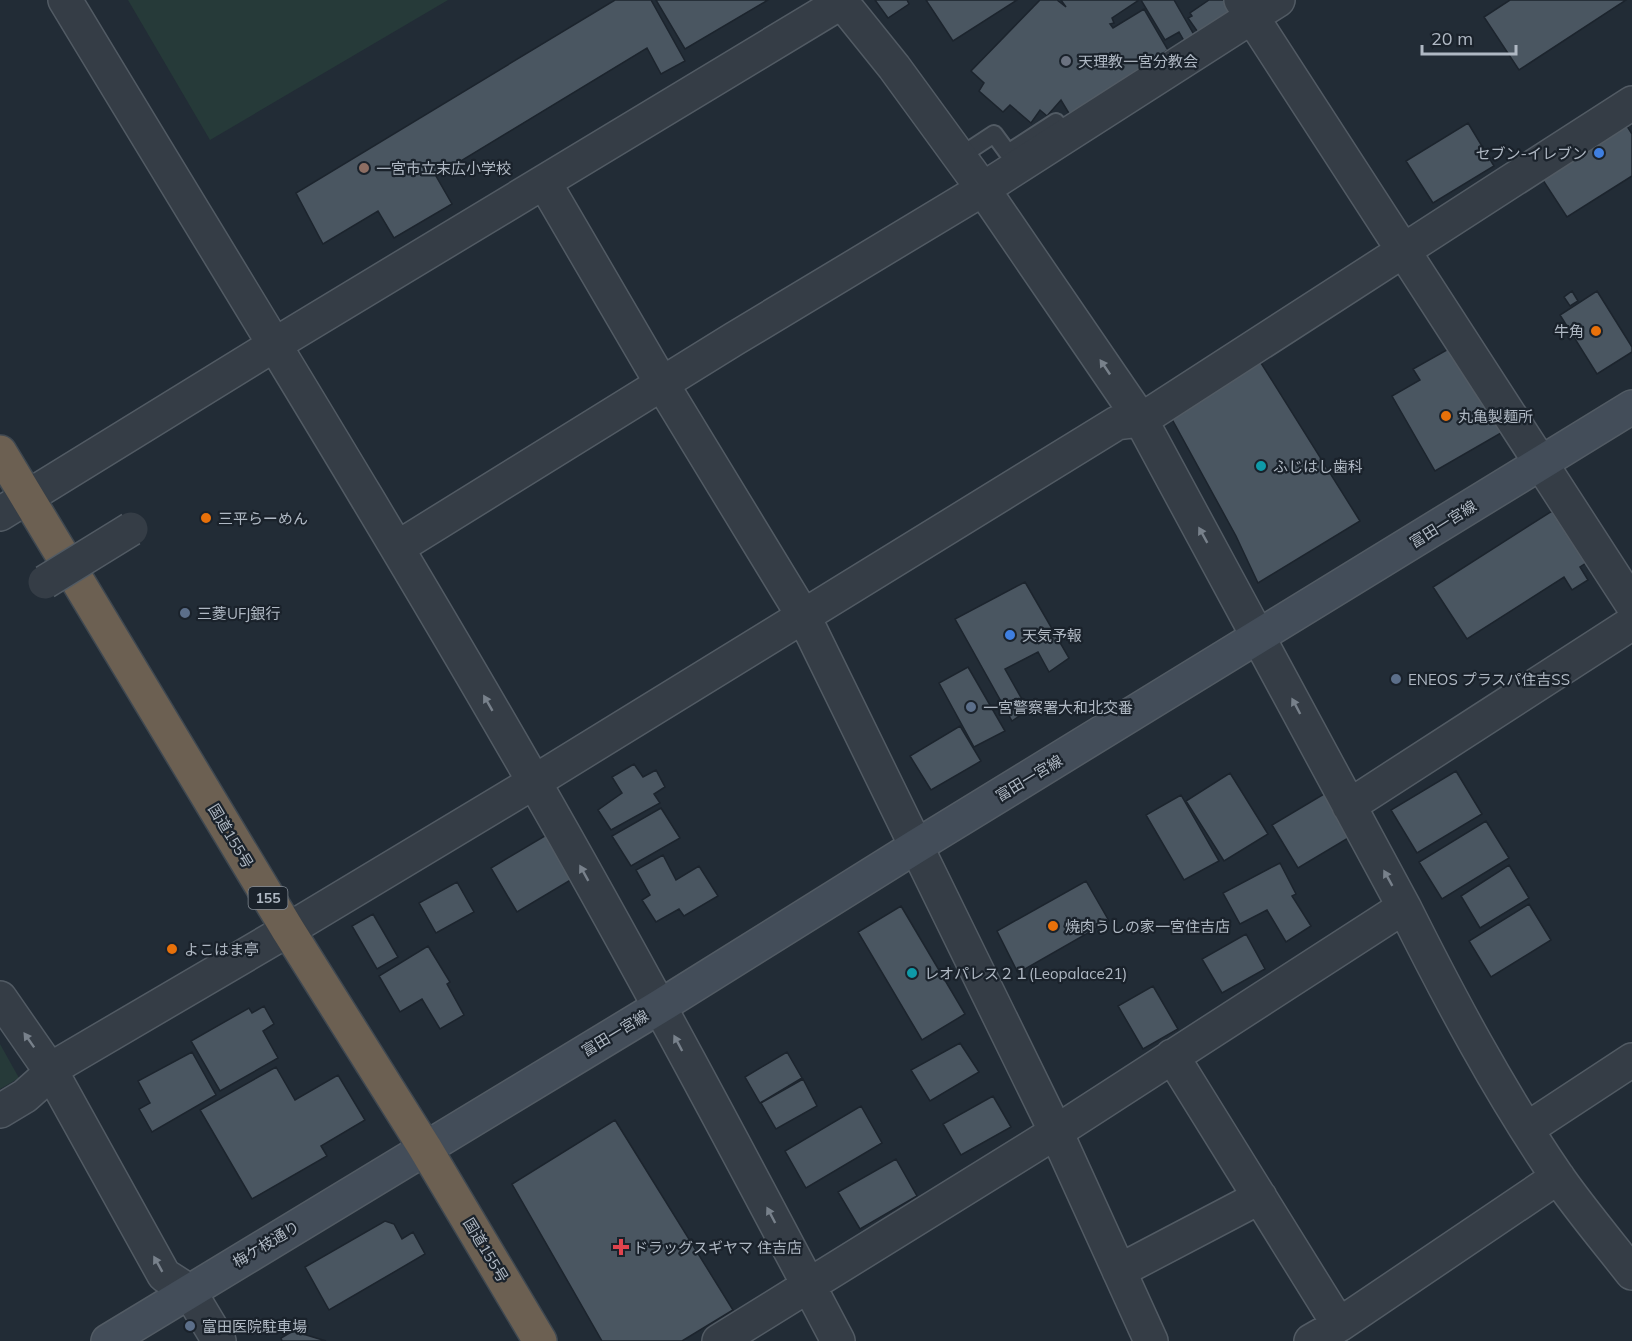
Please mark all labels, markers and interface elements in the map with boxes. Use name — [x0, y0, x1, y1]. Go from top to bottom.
scale bar — [1422, 18, 1516, 56]
text: 20 m — [1431, 27, 1473, 50]
place label: 天理教一宮分教会 — [1078, 52, 1198, 71]
marker: 天理教一宮分教会 — [1059, 54, 1073, 68]
place label: セブン-イレブン — [1476, 144, 1587, 163]
marker: セブン-イレブン — [1592, 146, 1606, 160]
place label: 一宮市立末広小学校 — [376, 159, 511, 178]
marker: 一宮市立末広小学校 — [357, 161, 371, 175]
place label: 牛角 — [1554, 322, 1584, 341]
marker: 牛角 — [1589, 324, 1603, 338]
one-way arrow — [1099, 359, 1110, 375]
place label: 丸亀製麺所 — [1458, 407, 1533, 426]
marker: 丸亀製麺所 — [1439, 409, 1453, 423]
place label: ふじはし歯科 — [1273, 457, 1363, 476]
marker: ふじはし歯科 — [1254, 459, 1268, 473]
street label: 富田一宮線 — [1406, 496, 1480, 552]
place label: 三平らーめん — [218, 509, 308, 528]
marker: 三平らーめん — [199, 511, 213, 525]
one-way arrow — [1198, 526, 1208, 543]
place label: 三菱UFJ銀行 — [197, 604, 281, 623]
marker: 三菱UFJ銀行 — [178, 606, 192, 620]
place label: 天気予報 — [1022, 626, 1082, 645]
marker: 天気予報 — [1003, 628, 1017, 642]
place label: ENEOS プラスパ住吉SS — [1408, 670, 1570, 689]
marker: ENEOS プラスパ住吉SS — [1389, 672, 1403, 686]
one-way arrow — [483, 694, 493, 711]
place label: 一宮警察署大和北交番 — [983, 698, 1133, 717]
one-way arrow — [1291, 698, 1301, 715]
marker: 一宮警察署大和北交番 — [964, 700, 978, 714]
street label: 富田一宮線 — [992, 751, 1066, 805]
street label: 国道155号 — [204, 800, 258, 872]
one-way arrow — [580, 864, 590, 881]
one-way arrow — [1383, 870, 1394, 886]
road number: 155 — [248, 887, 288, 909]
place label: 焼肉うしの家一宮住吉店 — [1065, 917, 1230, 936]
marker: 焼肉うしの家一宮住吉店 — [1046, 919, 1060, 933]
place label: よこはま亭 — [184, 940, 259, 959]
marker: よこはま亭 — [165, 942, 179, 956]
place label: レオパレス２１(Leopalace21) — [924, 964, 1127, 983]
marker: レオパレス２１(Leopalace21) — [905, 966, 919, 980]
street label: 富田一宮線 — [578, 1006, 652, 1060]
one-way arrow — [24, 1032, 35, 1049]
one-way arrow — [673, 1035, 683, 1052]
one-way arrow — [766, 1206, 776, 1223]
street label: 国道155号 — [459, 1214, 513, 1286]
street label: 梅ケ枝通り — [229, 1217, 303, 1271]
place label: ドラッグスギヤマ 住吉店 — [633, 1238, 802, 1257]
marker: ドラッグスギヤマ 住吉店 — [614, 1240, 628, 1254]
one-way arrow — [153, 1255, 163, 1272]
place label: 富田医院駐車場 — [202, 1317, 307, 1336]
marker: 富田医院駐車場 — [183, 1319, 197, 1333]

